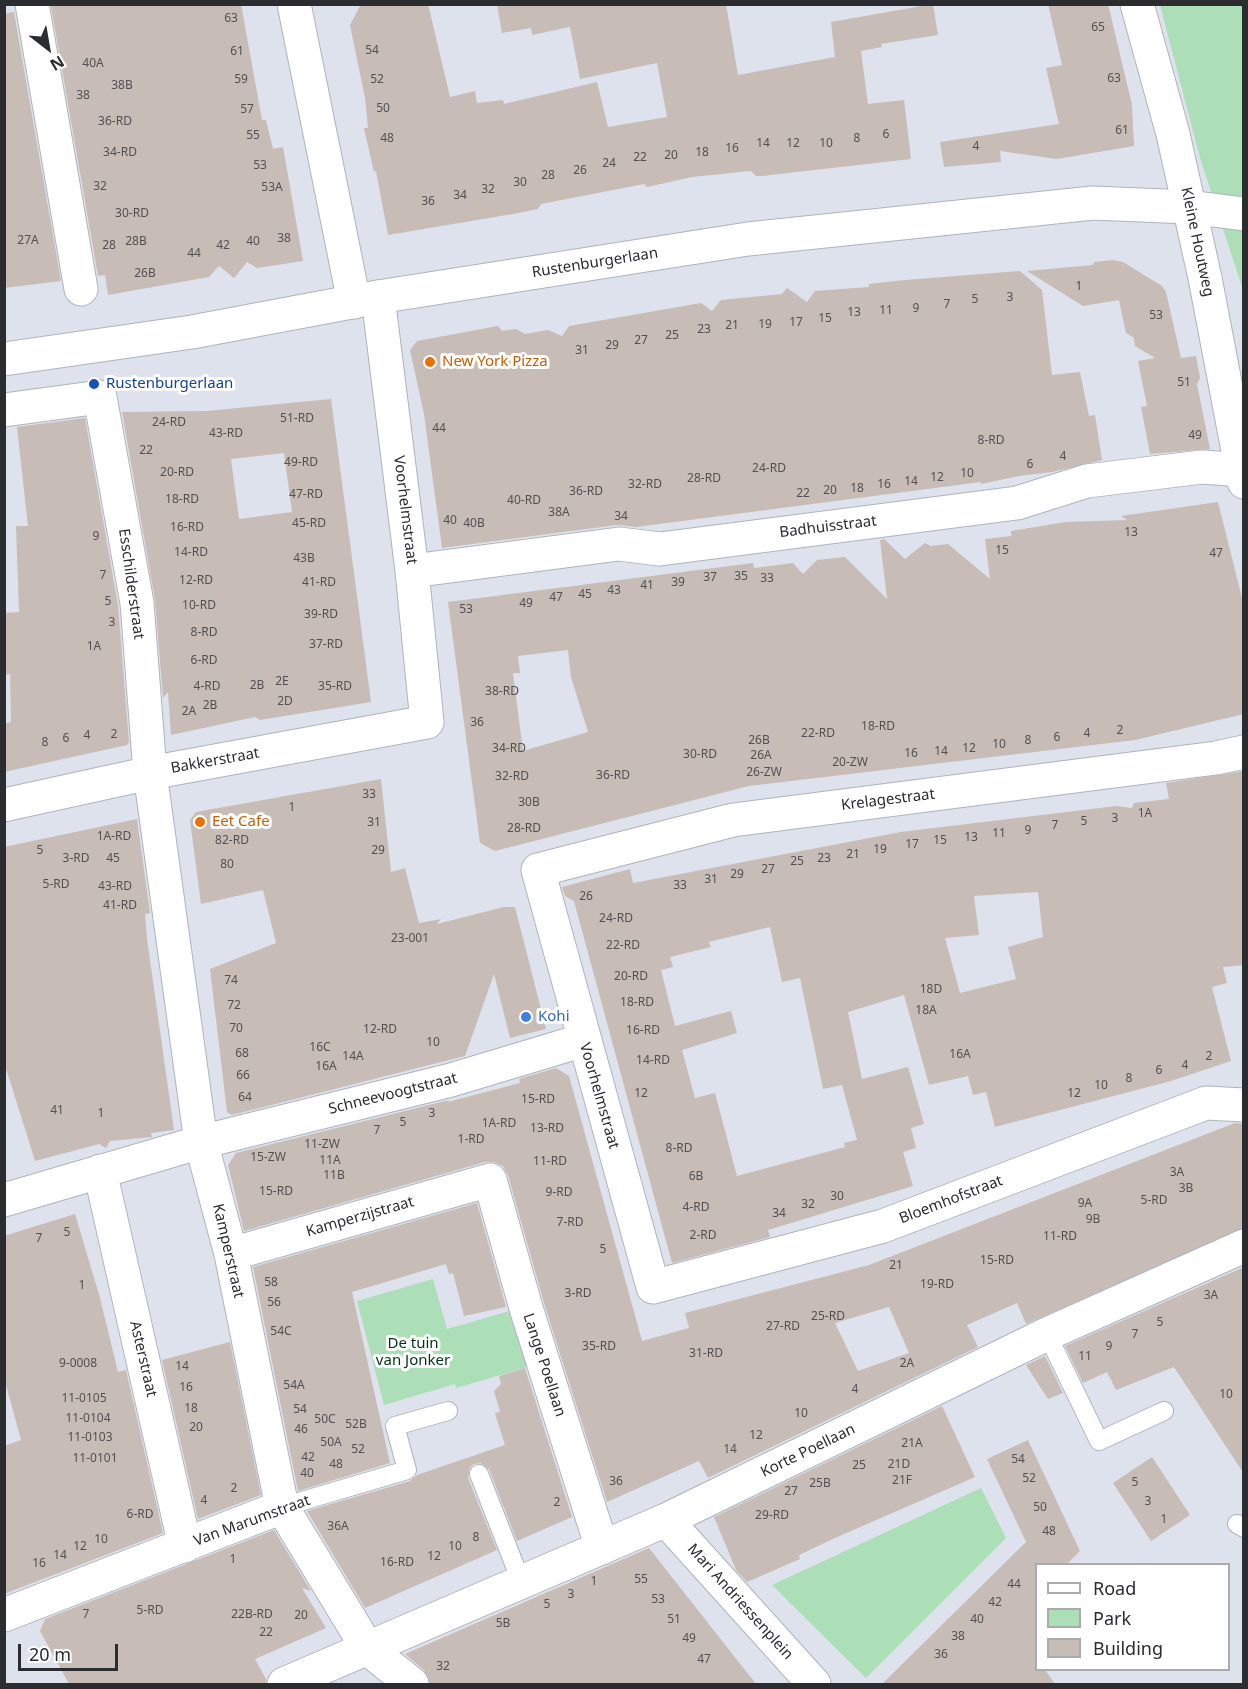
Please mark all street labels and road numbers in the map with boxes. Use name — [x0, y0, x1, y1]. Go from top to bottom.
street label: Kleine Houtweg — [1177, 186, 1217, 298]
street label: Rustenburgerlaan — [531, 244, 659, 282]
street label: Voorhelmstraat — [389, 455, 421, 565]
street label: Badhuisstraat — [778, 512, 878, 542]
street label: Esschilderstraat — [114, 528, 148, 640]
street label: Bakkerstraat — [169, 744, 261, 778]
street label: Krelagestraat — [840, 785, 936, 815]
street label: Voorhelmstraat — [575, 1041, 623, 1151]
street label: Schneevoogtstraat — [327, 1069, 459, 1119]
street label: Bloemhofstraat — [897, 1172, 1005, 1228]
street label: Kamperzijstraat — [304, 1193, 416, 1241]
street label: Kamperstraat — [208, 1202, 248, 1300]
street label: Lange Poellaan — [519, 1311, 569, 1419]
street label: Asterstraat — [126, 1319, 160, 1399]
street label: Korte Poellaan — [758, 1420, 858, 1482]
street label: Van Marumstraat — [191, 1492, 313, 1550]
street label: Mari Andriessenplein — [683, 1540, 797, 1664]

